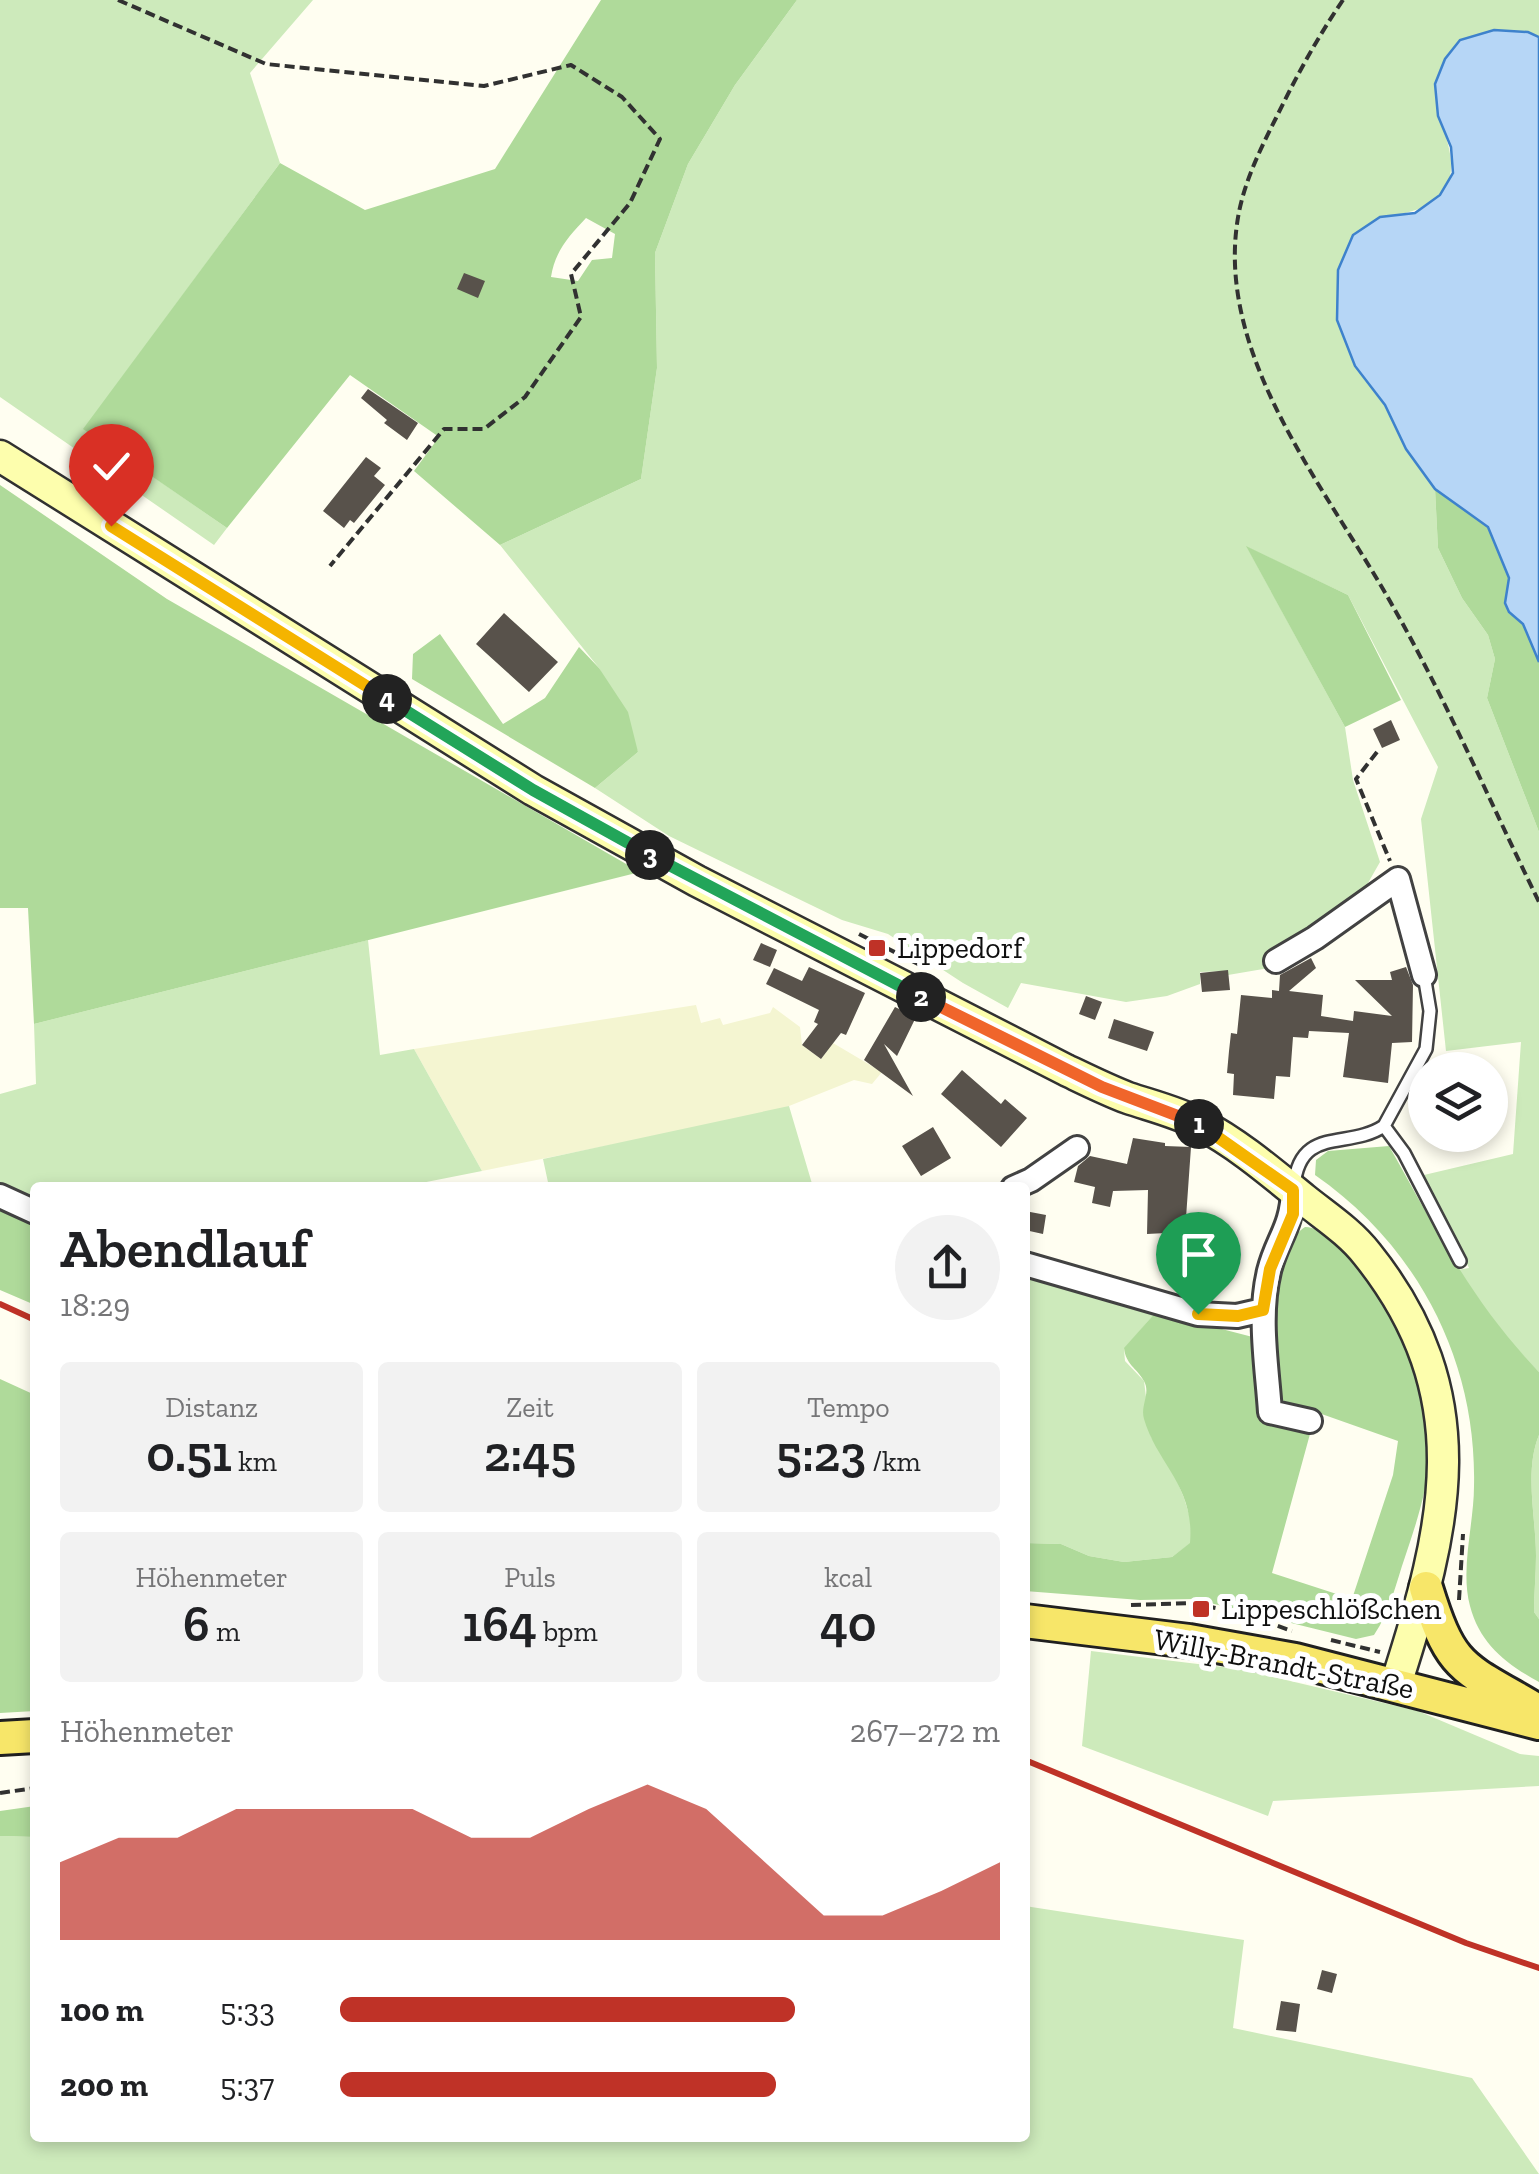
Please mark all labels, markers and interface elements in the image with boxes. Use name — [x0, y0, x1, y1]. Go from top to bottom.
pin — [69, 424, 154, 527]
icon: check — [84, 439, 139, 494]
pin: 4 — [362, 674, 412, 724]
text: 4 — [379, 682, 395, 715]
pin: 3 — [625, 830, 675, 880]
text: 3 — [643, 838, 657, 871]
place label: Lippedorf — [897, 930, 1025, 966]
marker: Lippedorf — [866, 937, 888, 959]
pin: 2 — [896, 972, 946, 1022]
text: 2 — [913, 980, 929, 1013]
map controls — [1408, 1052, 1508, 1152]
button: layers — [1408, 1052, 1508, 1152]
pin: 1 — [1174, 1099, 1224, 1149]
text: 1 — [1193, 1107, 1205, 1140]
pin — [1156, 1212, 1241, 1315]
text: Abendlauf — [60, 1215, 309, 1281]
button: share — [895, 1215, 1000, 1320]
icon: arrive — [1171, 1227, 1226, 1282]
text: 18:29 — [60, 1286, 130, 1324]
text: Distanz — [165, 1391, 258, 1424]
text: Zeit — [506, 1391, 554, 1424]
text: Tempo — [807, 1391, 890, 1424]
text: 0.51 — [146, 1424, 232, 1484]
text: 2:45 — [484, 1424, 576, 1484]
text: 5:23 — [776, 1424, 866, 1484]
text: km — [232, 1445, 277, 1478]
text: /km — [866, 1445, 921, 1478]
text: Höhenmeter — [135, 1561, 288, 1594]
text: Puls — [504, 1561, 556, 1594]
text: kcal — [824, 1561, 872, 1594]
place label: Lippeschlößchen — [1221, 1591, 1442, 1627]
text: 6 — [183, 1594, 210, 1654]
text: 164 — [462, 1594, 537, 1654]
text: 40 — [820, 1594, 877, 1654]
marker: Lippeschlößchen — [1190, 1598, 1212, 1620]
text: m — [210, 1615, 240, 1648]
text: bpm — [537, 1615, 598, 1648]
street label: Willy-Brandt-Straße — [1151, 1621, 1417, 1707]
text: Höhenmeter — [60, 1712, 234, 1750]
text: 267–272 m — [850, 1712, 1000, 1750]
text: 100 m — [60, 1991, 144, 2029]
text: 5:33 — [220, 1991, 275, 2029]
text: 200 m — [60, 2066, 148, 2104]
text: 5:37 — [220, 2066, 274, 2104]

